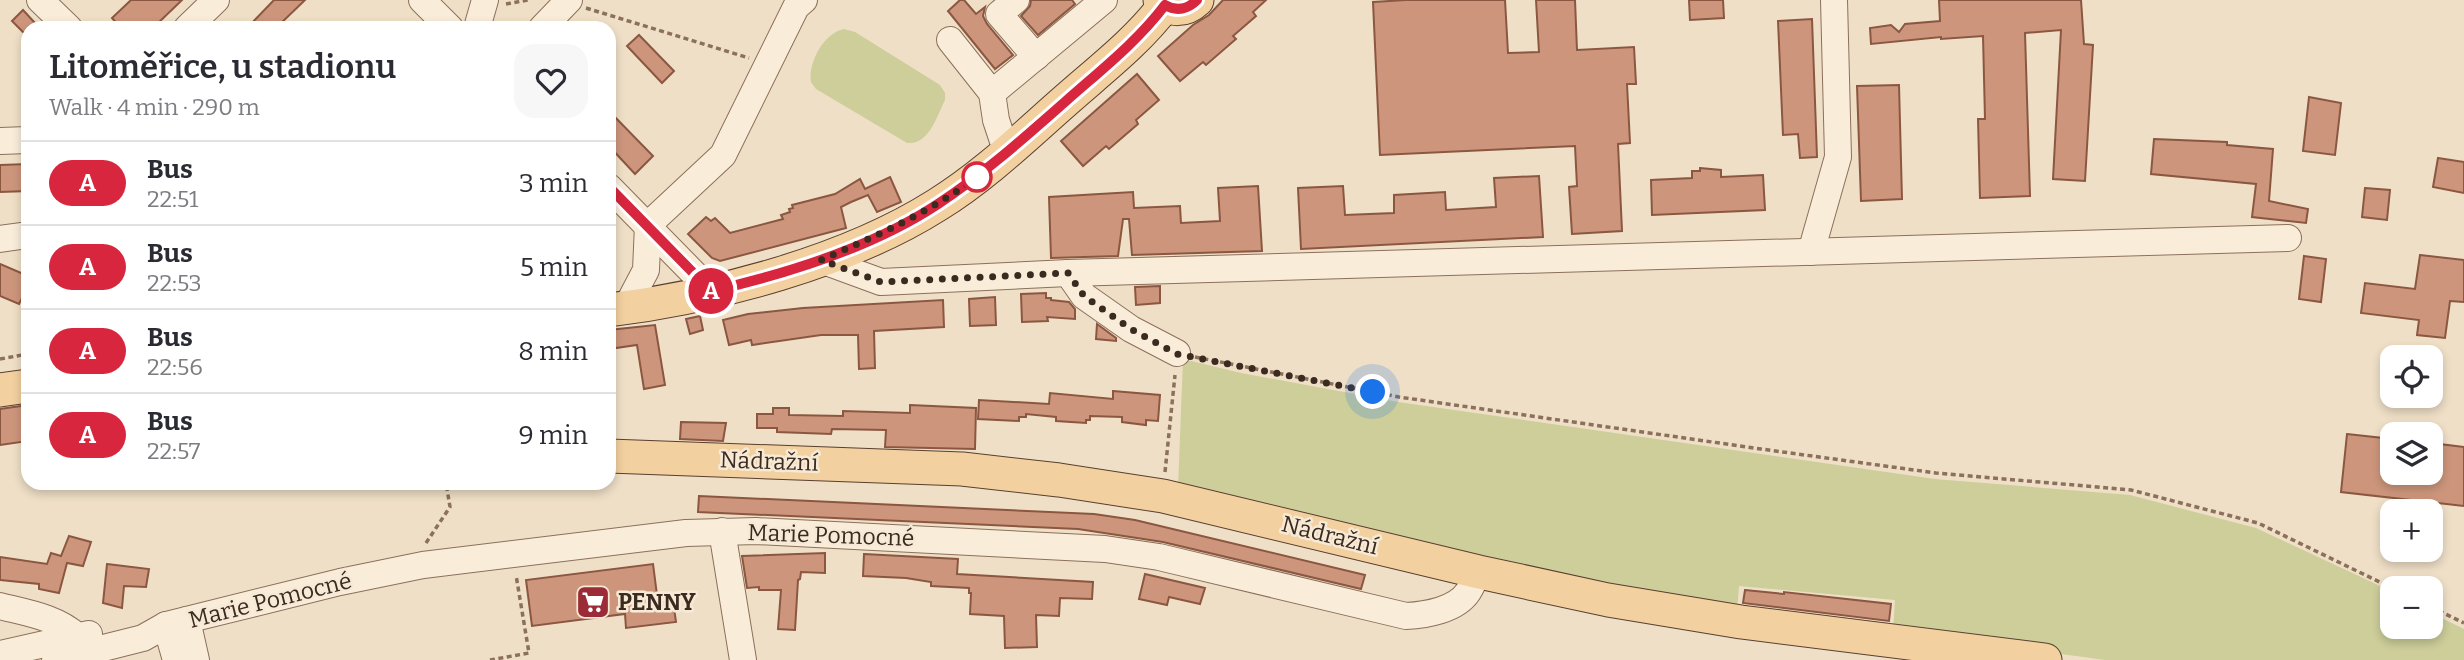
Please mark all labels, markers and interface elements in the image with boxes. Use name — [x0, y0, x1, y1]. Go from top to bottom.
button: heart — [514, 44, 588, 118]
text: Litoměřice, u stadionu — [49, 47, 396, 87]
text: Walk · 4 min · 290 m — [49, 93, 260, 121]
text: Bus — [147, 154, 193, 185]
unlabelled marker — [962, 162, 992, 192]
text: 3 min — [519, 168, 588, 199]
text: A — [79, 169, 96, 197]
text: 22:51 — [147, 185, 198, 213]
text: Bus — [147, 238, 193, 269]
text: 5 min — [520, 252, 588, 283]
text: A — [79, 253, 96, 281]
line badge: A — [688, 268, 734, 314]
text: 22:53 — [147, 269, 202, 297]
text: A — [702, 277, 720, 305]
text: Bus — [147, 322, 193, 353]
text: 8 min — [518, 336, 588, 367]
text: A — [79, 337, 96, 365]
map controls — [2380, 345, 2443, 639]
button: locate — [2380, 345, 2443, 408]
text: 22:56 — [147, 353, 203, 381]
your location — [1355, 374, 1390, 409]
text: Bus — [147, 406, 193, 437]
text: 9 min — [519, 420, 588, 451]
text: A — [79, 421, 96, 449]
button: layers — [2380, 422, 2443, 485]
text: 22:57 — [147, 437, 200, 465]
street label: Nádražní — [719, 445, 819, 477]
button: + — [2380, 499, 2443, 562]
street label: Nádražní — [1279, 509, 1381, 561]
street label: Marie Pomocné — [747, 518, 915, 552]
street label: Marie Pomocné — [186, 566, 354, 634]
button: − — [2380, 576, 2443, 639]
supermarket icon: PENNY — [574, 583, 612, 621]
place label: PENNY — [618, 588, 696, 616]

